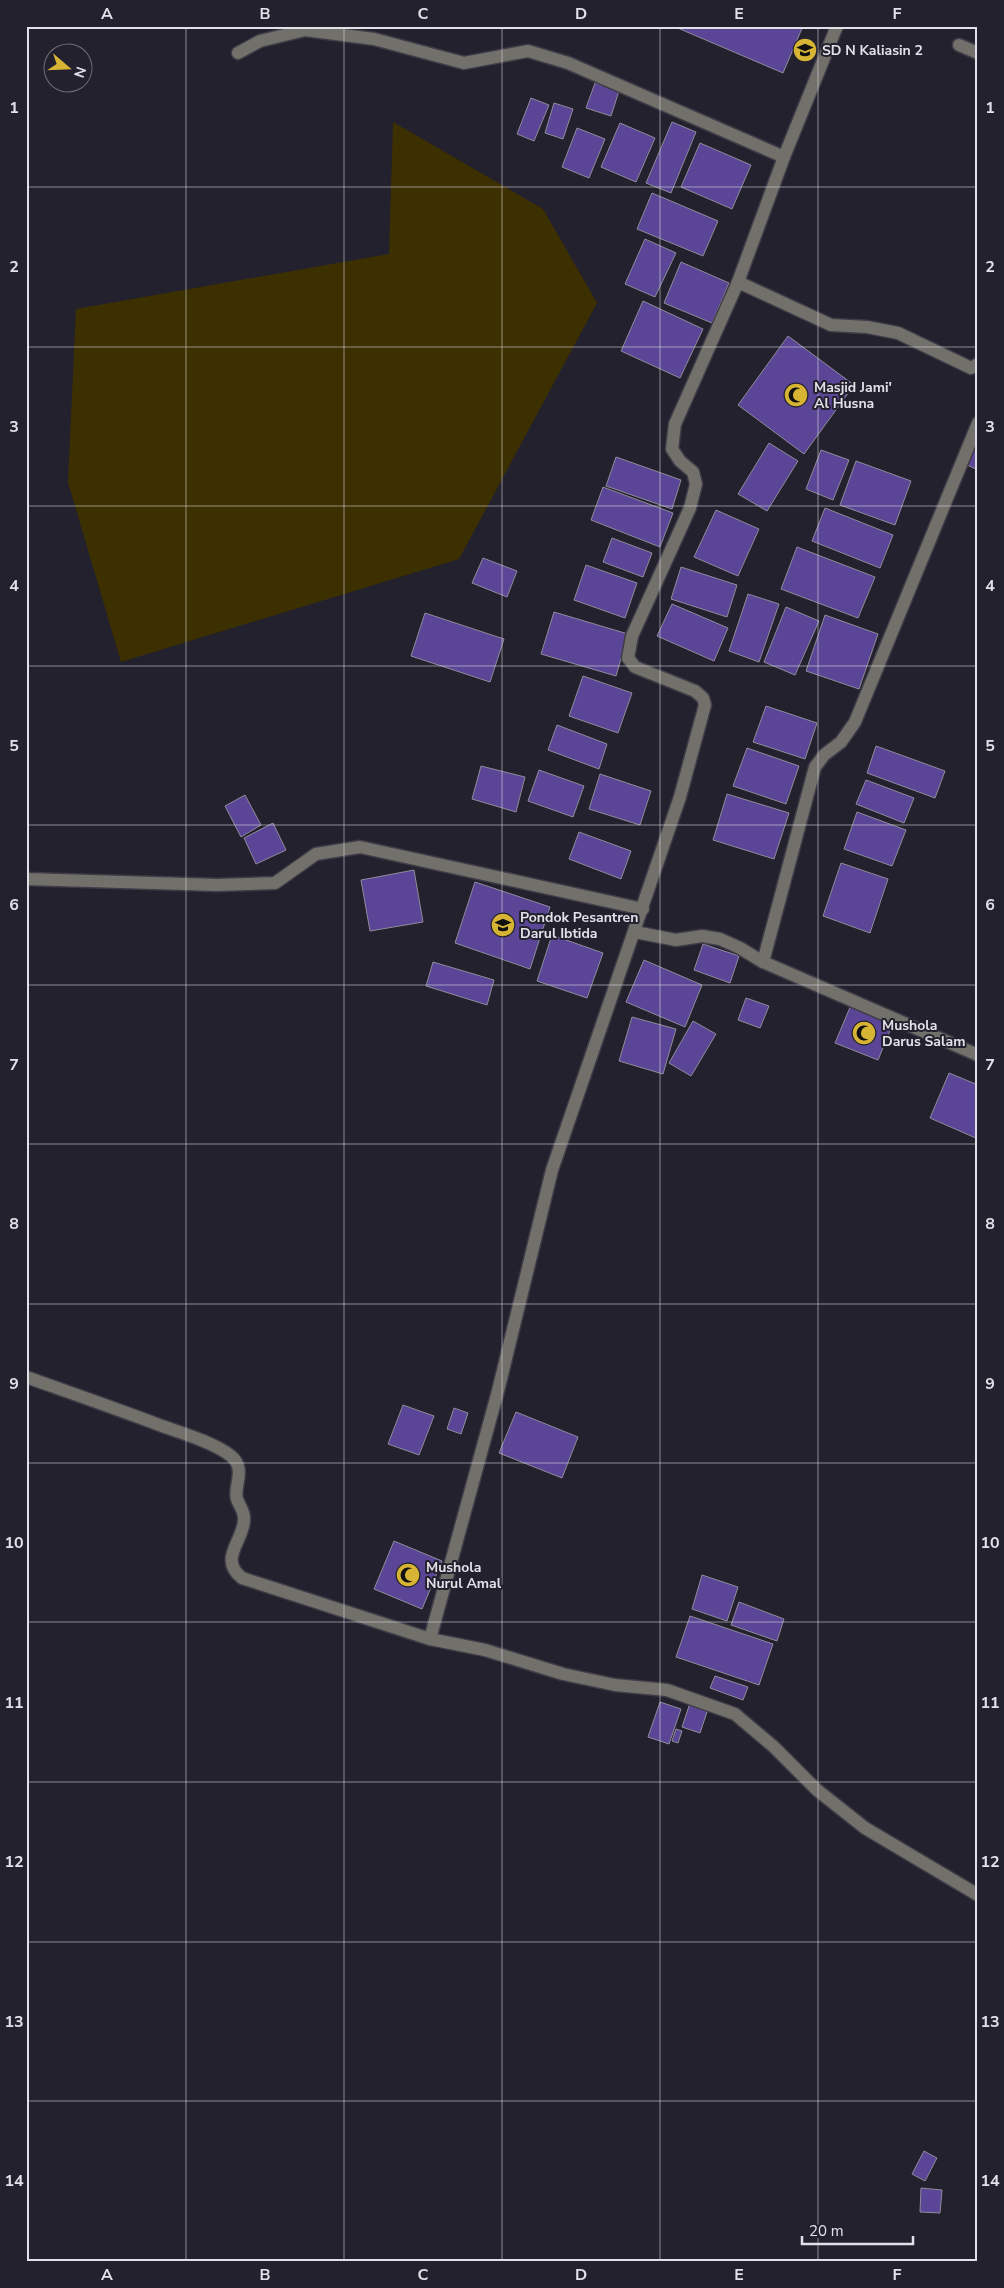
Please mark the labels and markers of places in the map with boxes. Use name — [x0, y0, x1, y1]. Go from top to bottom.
school or university icon: SD N Kaliasin 2 — [792, 37, 818, 63]
place label: SD N Kaliasin 2 — [822, 41, 923, 60]
place label: Masjid Jami' Al Husna — [814, 378, 892, 413]
mosque icon: Masjid Jami' Al Husna — [783, 382, 809, 408]
place label: Pondok Pesantren Darul Ibtida — [520, 908, 638, 943]
school or university icon: Pondok Pesantren Darul Ibtida — [490, 912, 516, 938]
place label: Mushola Darus Salam — [882, 1016, 965, 1051]
mosque icon: Mushola Darus Salam — [851, 1020, 877, 1046]
place label: Mushola Nurul Amal — [426, 1558, 502, 1593]
mosque icon: Mushola Nurul Amal — [395, 1562, 421, 1588]

